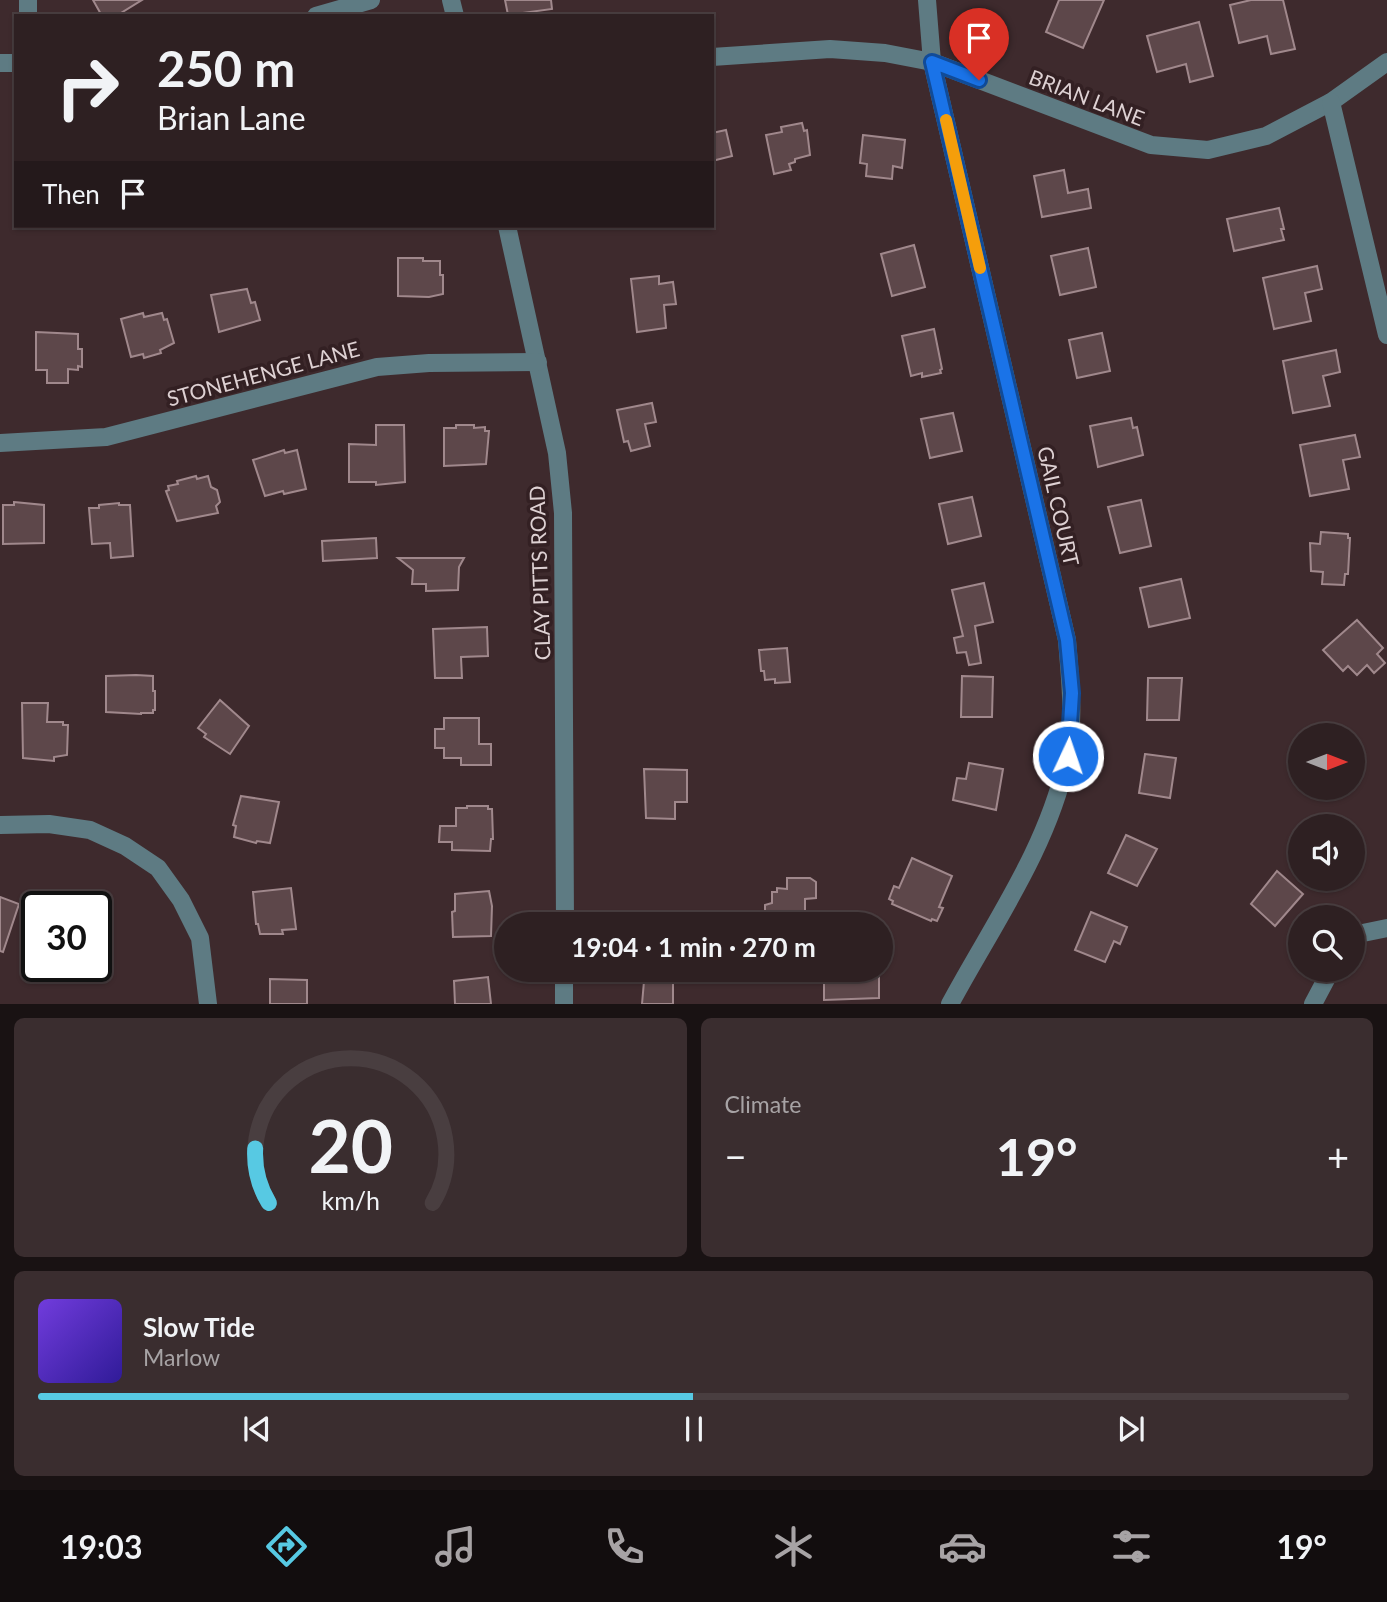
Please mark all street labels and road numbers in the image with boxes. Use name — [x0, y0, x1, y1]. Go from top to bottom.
street label: BRIAN LANE — [1026, 64, 1148, 130]
street label: STONEHENGE LANE — [164, 335, 362, 411]
street label: GAIL COURT — [1033, 444, 1085, 569]
street label: CLAY PITTS ROAD — [523, 485, 555, 661]

